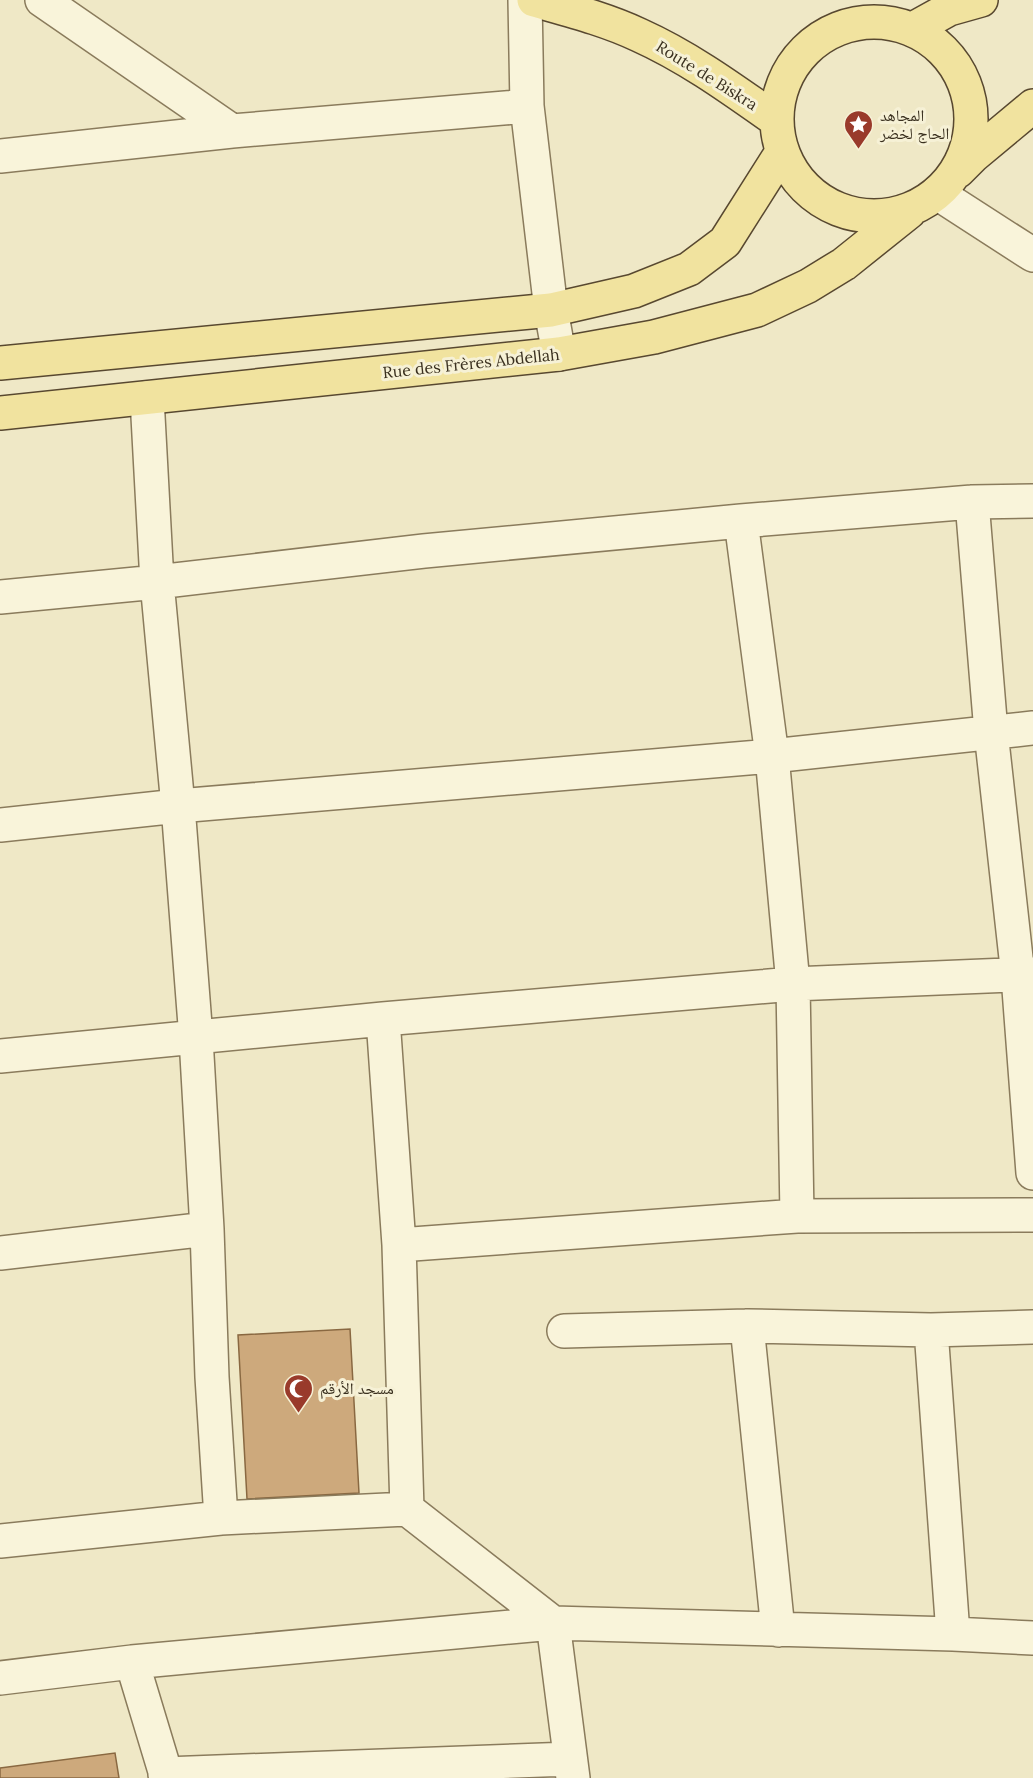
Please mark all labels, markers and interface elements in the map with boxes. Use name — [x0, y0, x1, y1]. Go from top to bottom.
street label: Route de Biskra — [653, 36, 761, 114]
place label: المجاهد الحاج لخضر — [879, 105, 949, 144]
place icon: المجاهد الحاج لخضر — [843, 108, 875, 150]
street label: Rue des Frères Abdellah — [382, 344, 561, 382]
mosque icon: مسجد الأرقم — [283, 1372, 315, 1414]
place label: مسجد الأرقم — [320, 1378, 394, 1399]

